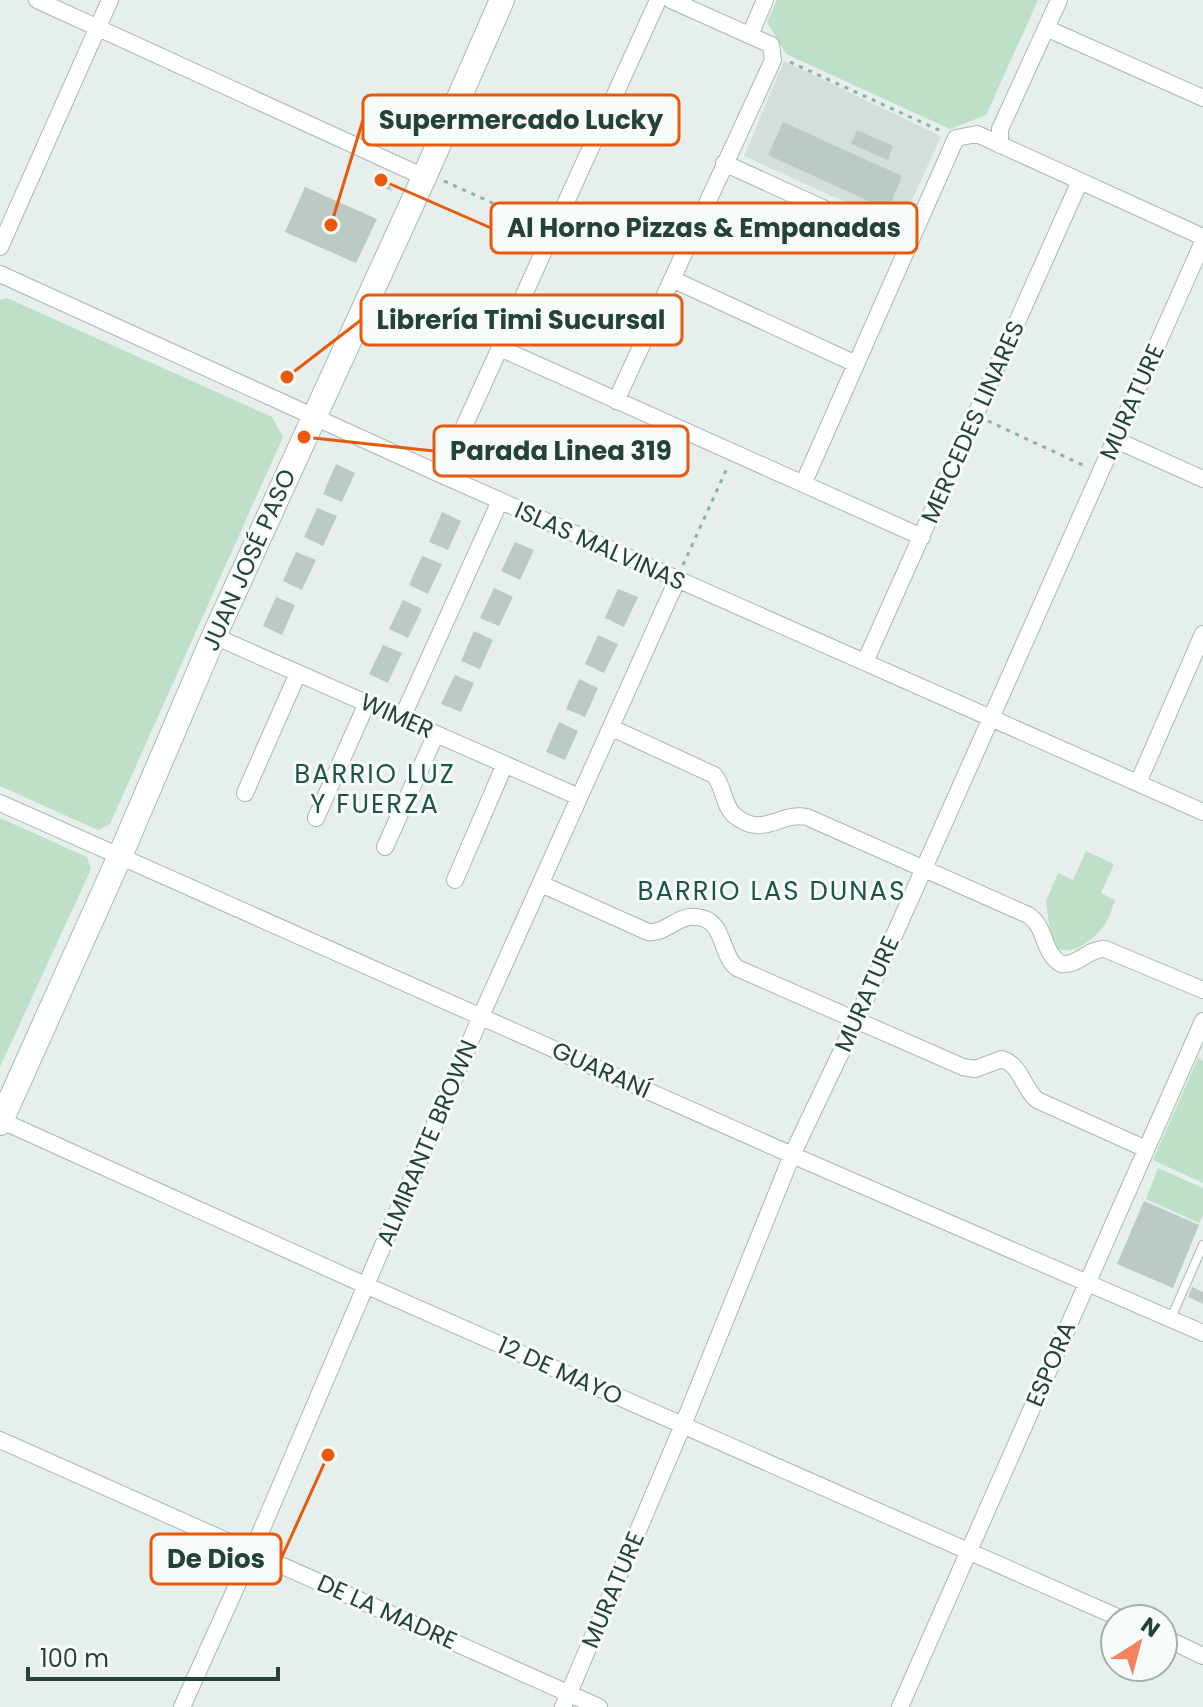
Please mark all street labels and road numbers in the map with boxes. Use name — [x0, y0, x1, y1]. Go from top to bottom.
street label: MERCEDES LINARES — [913, 315, 1032, 528]
street label: MURATURE — [1091, 339, 1172, 465]
street label: JUAN JOSÉ PASO — [194, 464, 303, 656]
street label: ISLAS MALVINAS — [510, 493, 691, 598]
street label: WIMER — [355, 685, 439, 746]
street label: MURATURE — [826, 931, 907, 1057]
street label: GUARANÍ — [547, 1033, 656, 1106]
street label: ALMIRANTE BROWN — [368, 1035, 485, 1251]
street label: ESPORA — [1018, 1316, 1083, 1412]
street label: 12 DE MAYO — [493, 1328, 628, 1413]
street label: MURATURE — [573, 1526, 652, 1653]
street label: DE LA MADRE — [312, 1566, 462, 1657]

